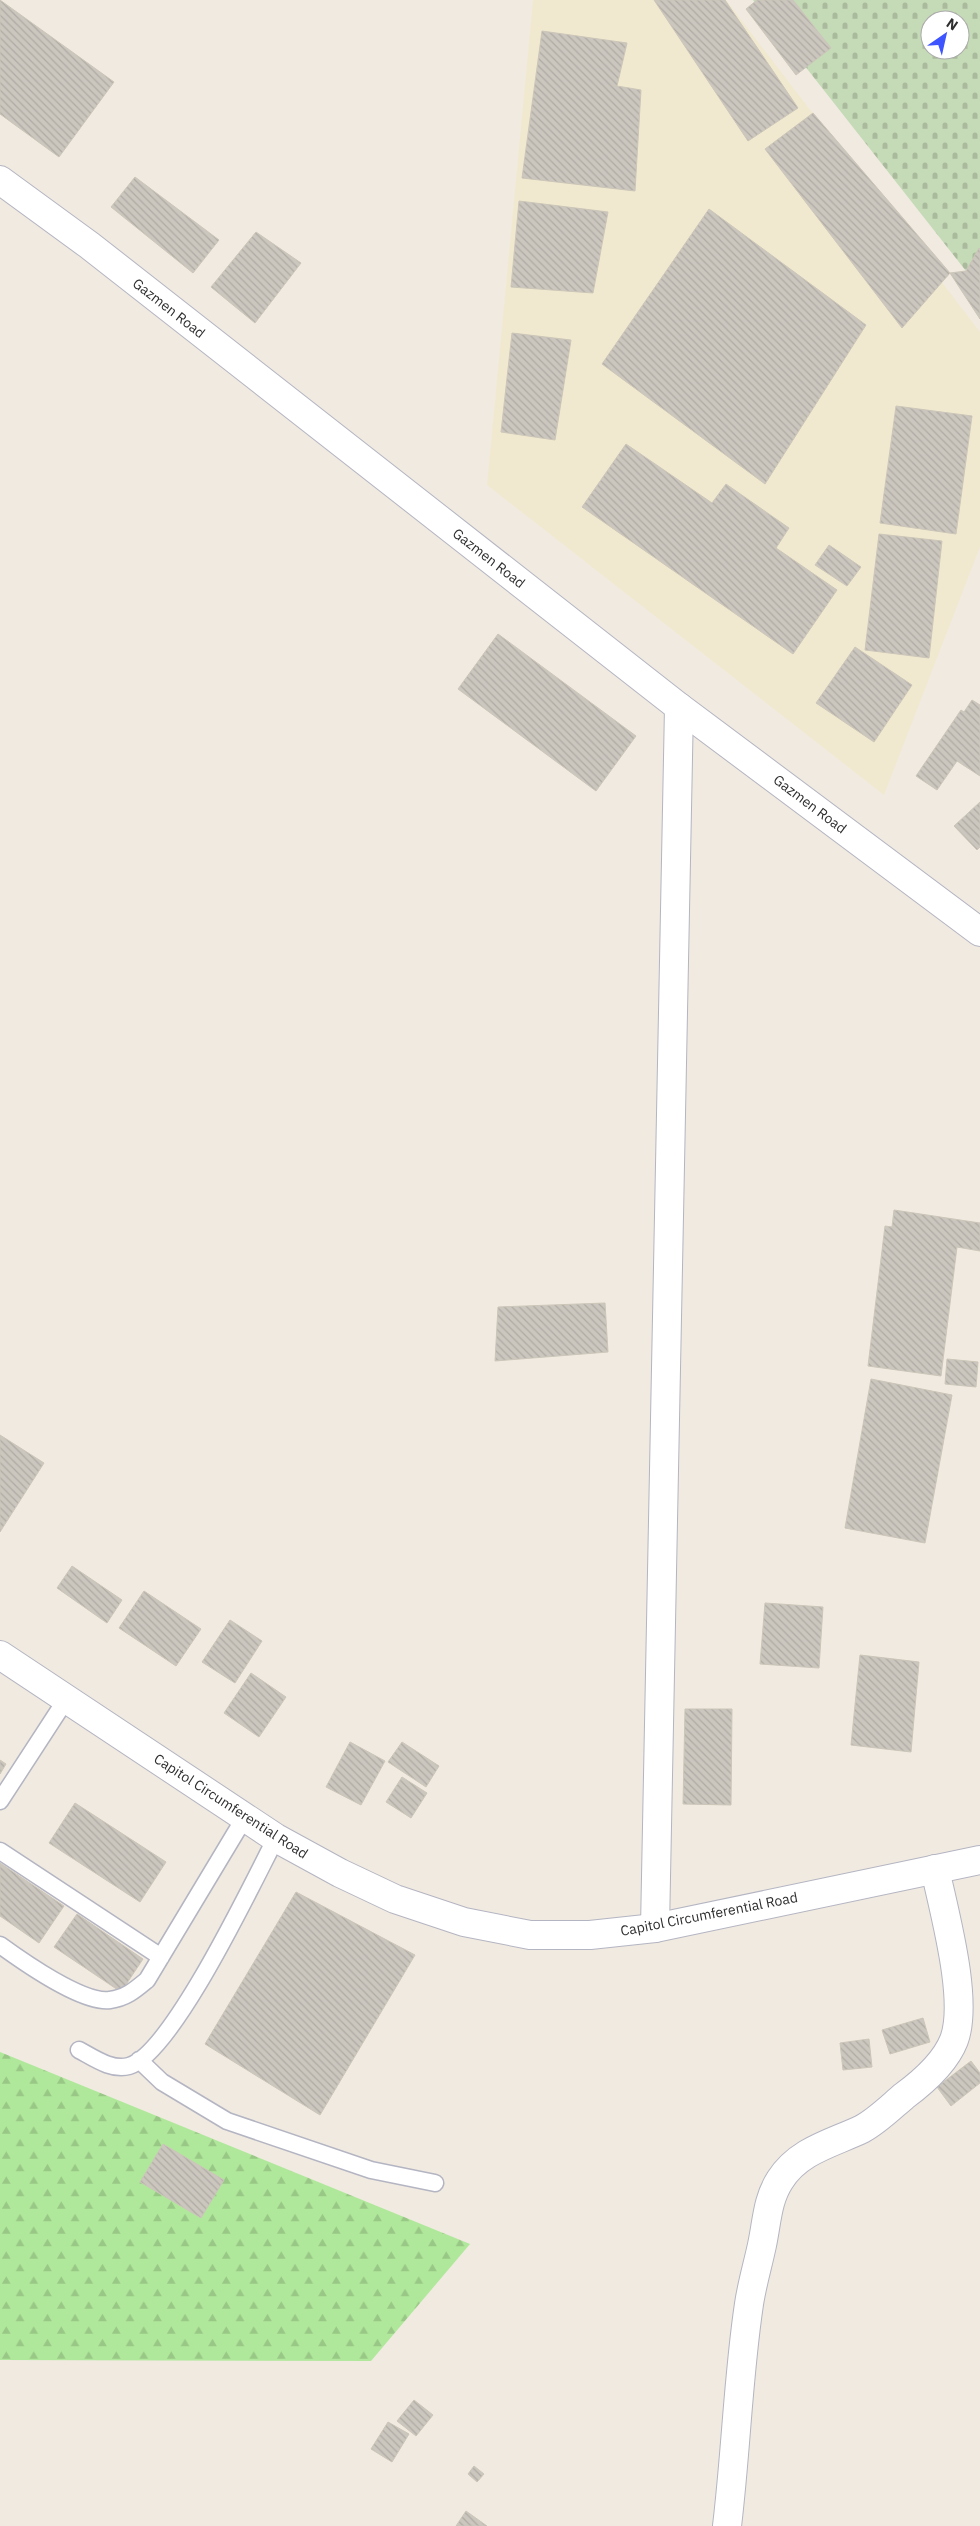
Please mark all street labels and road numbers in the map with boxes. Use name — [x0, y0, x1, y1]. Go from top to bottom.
street label: Gazmen Road — [129, 274, 209, 342]
street label: Gazmen Road — [449, 524, 529, 592]
street label: Gazmen Road — [770, 771, 850, 837]
street label: Capitol Circumferential Road — [151, 1749, 311, 1863]
street label: Capitol Circumferential Road — [619, 1888, 799, 1940]

